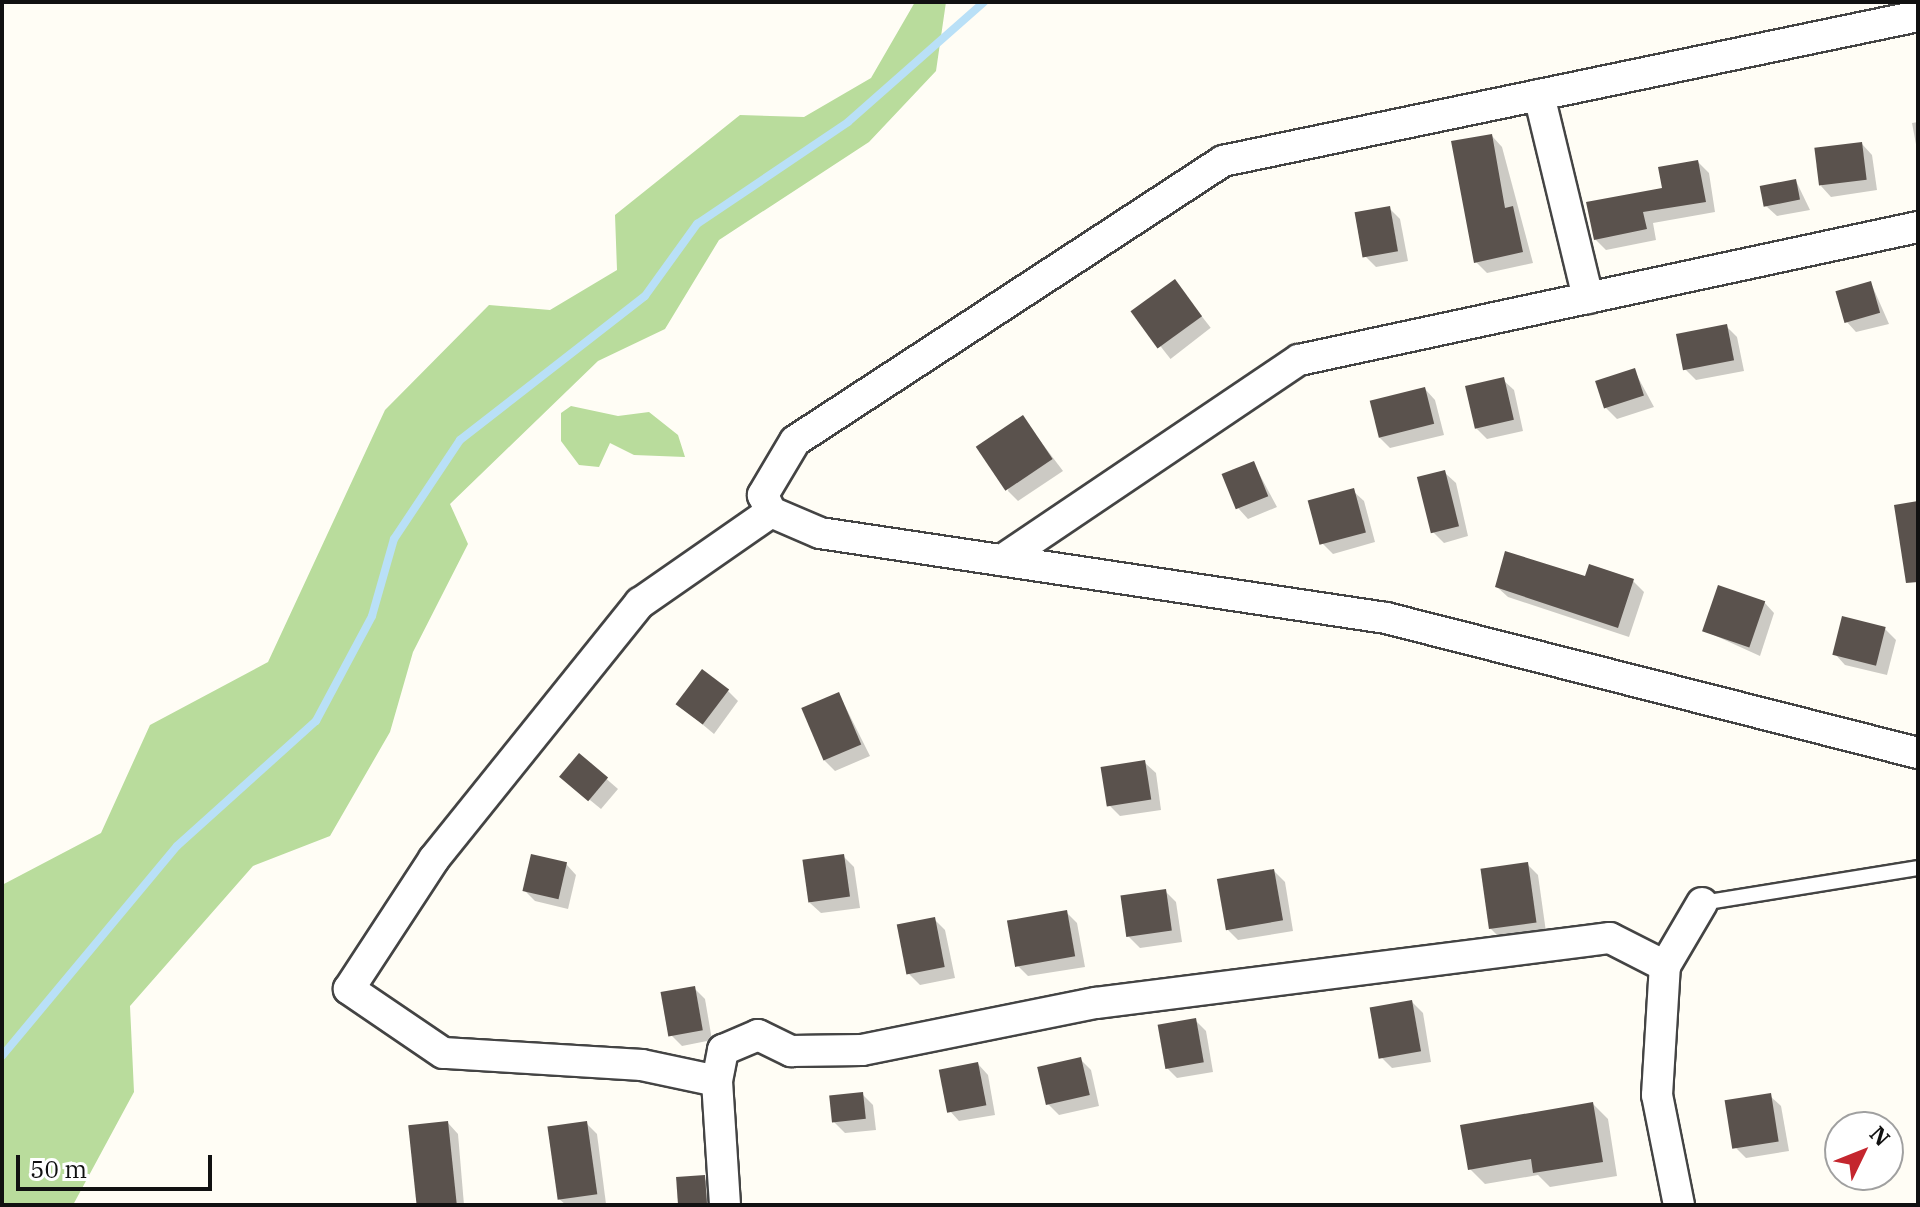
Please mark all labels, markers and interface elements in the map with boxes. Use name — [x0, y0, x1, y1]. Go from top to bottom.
north arrow — [1824, 1111, 1904, 1191]
text: N — [1864, 1119, 1897, 1152]
scale bar — [20, 1139, 216, 1189]
text: 50 m — [30, 1153, 87, 1185]

